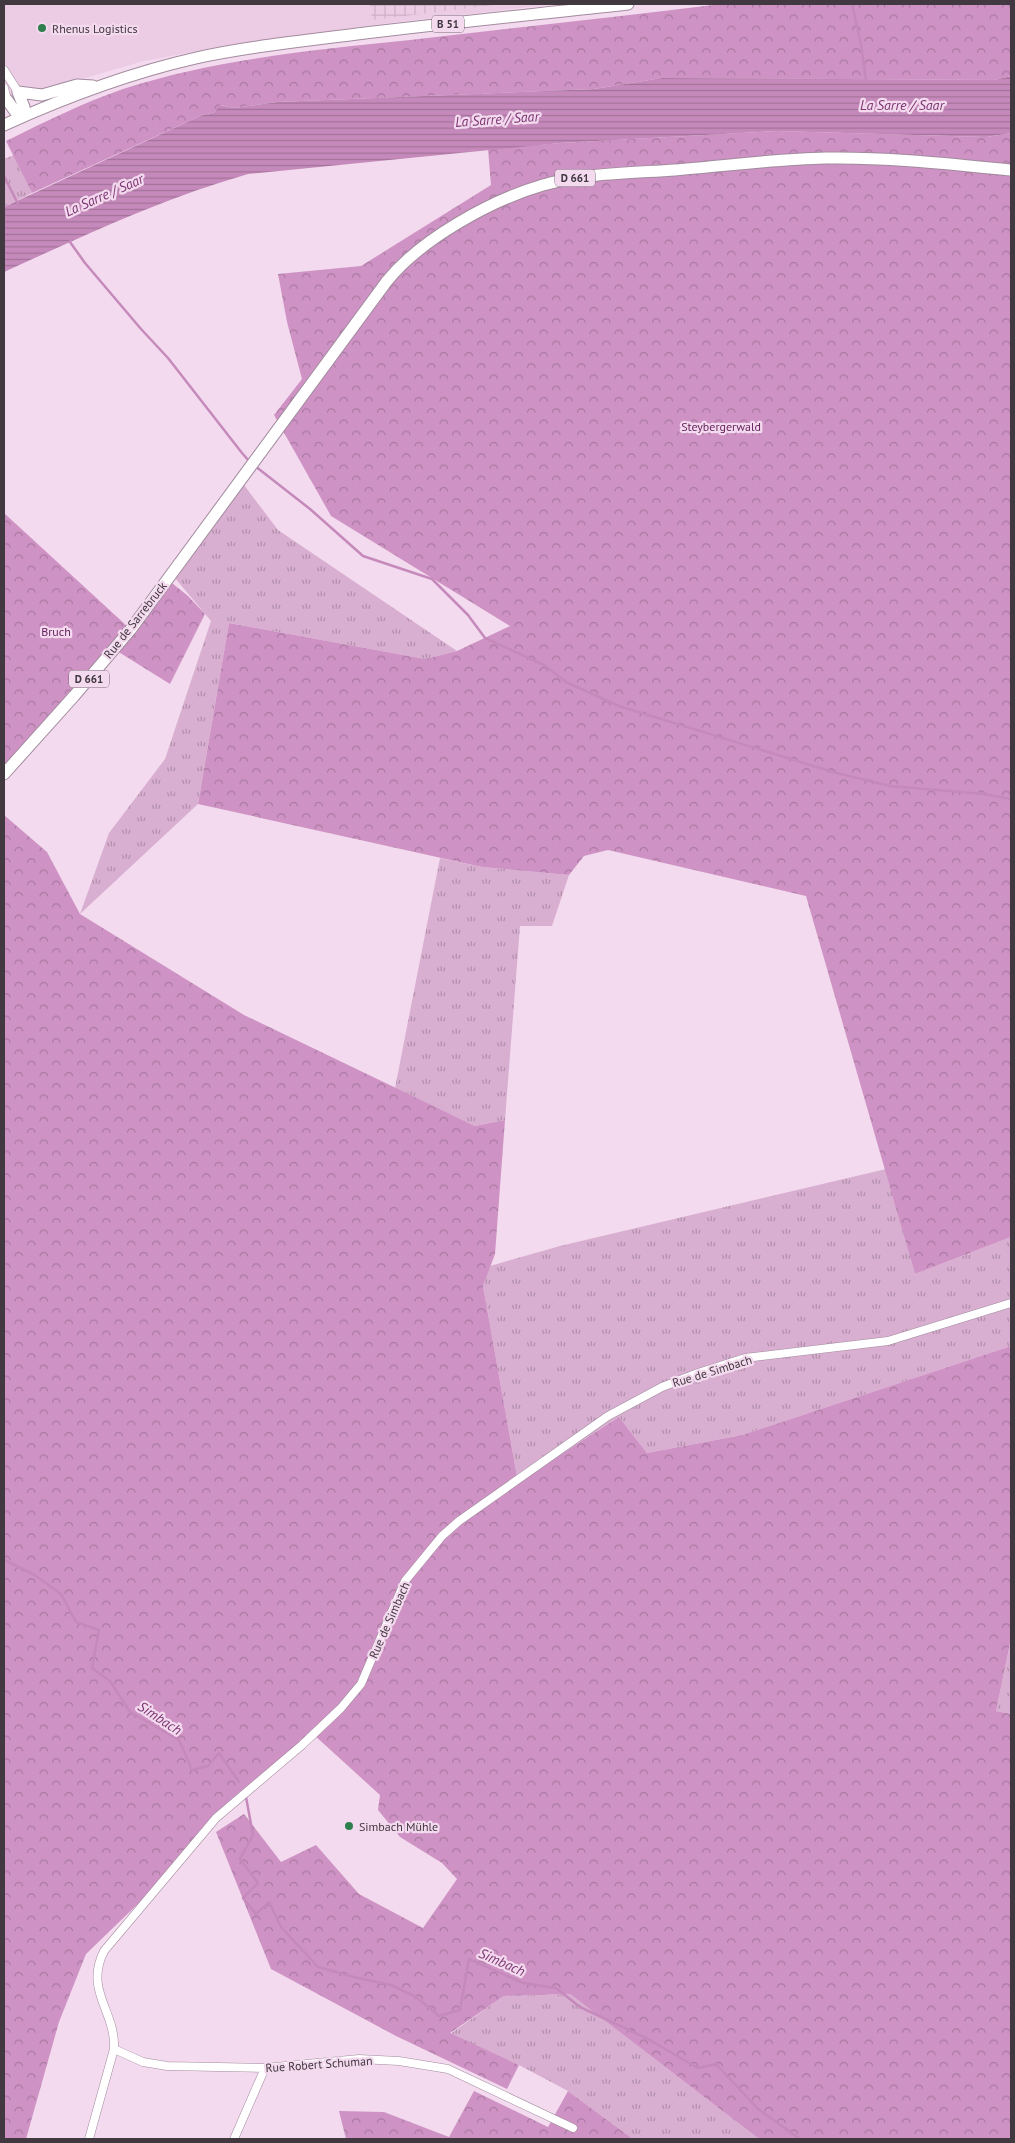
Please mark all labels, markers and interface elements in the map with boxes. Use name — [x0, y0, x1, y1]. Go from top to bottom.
road number: B 51 — [432, 15, 464, 32]
place label: Rhenus Logistics — [52, 21, 137, 36]
marker: Rhenus Logistics — [36, 22, 48, 34]
water label: La Sarre / Saar — [860, 96, 945, 114]
water label: La Sarre / Saar — [454, 107, 541, 131]
water label: La Sarre / Saar — [62, 169, 147, 220]
road number: D 661 — [555, 170, 595, 187]
park label: Steybergerwald — [681, 419, 761, 434]
street label: Rue de Sarrebruck — [100, 578, 170, 661]
park label: Bruch — [41, 624, 71, 639]
road number: D 661 — [69, 671, 109, 688]
street label: Rue de Simbach — [670, 1352, 754, 1390]
street label: Rue de Simbach — [365, 1579, 413, 1661]
water label: Simbach — [135, 1697, 185, 1739]
place label: Simbach Mühle — [359, 1819, 438, 1834]
marker: Simbach Mühle — [343, 1820, 355, 1832]
water label: Simbach — [476, 1944, 528, 1980]
street label: Rue Robert Schuman — [265, 2053, 373, 2075]

